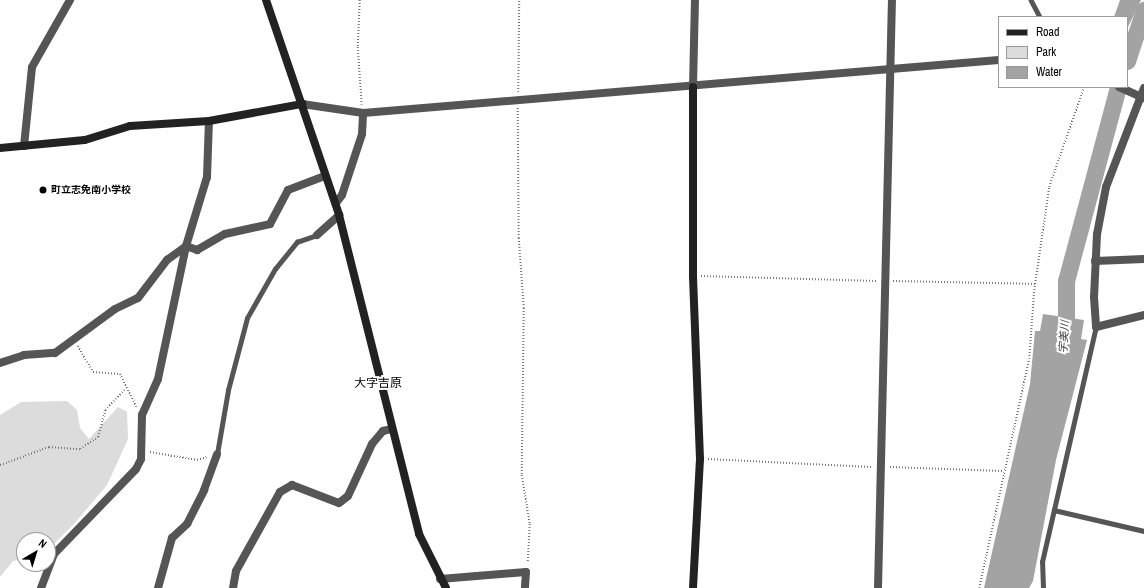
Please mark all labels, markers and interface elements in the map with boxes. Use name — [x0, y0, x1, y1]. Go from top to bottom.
legend — [998, 16, 1128, 88]
text: Road — [1036, 24, 1060, 40]
text: Park — [1036, 44, 1056, 60]
text: Water — [1036, 64, 1062, 80]
place label: 町立志免南小学校 — [51, 184, 131, 196]
marker: 町立志免南小学校 — [38, 185, 48, 195]
water label: 宇美川 — [1056, 320, 1072, 354]
district label: 大字吉原 — [354, 377, 402, 391]
north arrow — [16, 532, 56, 572]
text: N — [36, 536, 50, 551]

